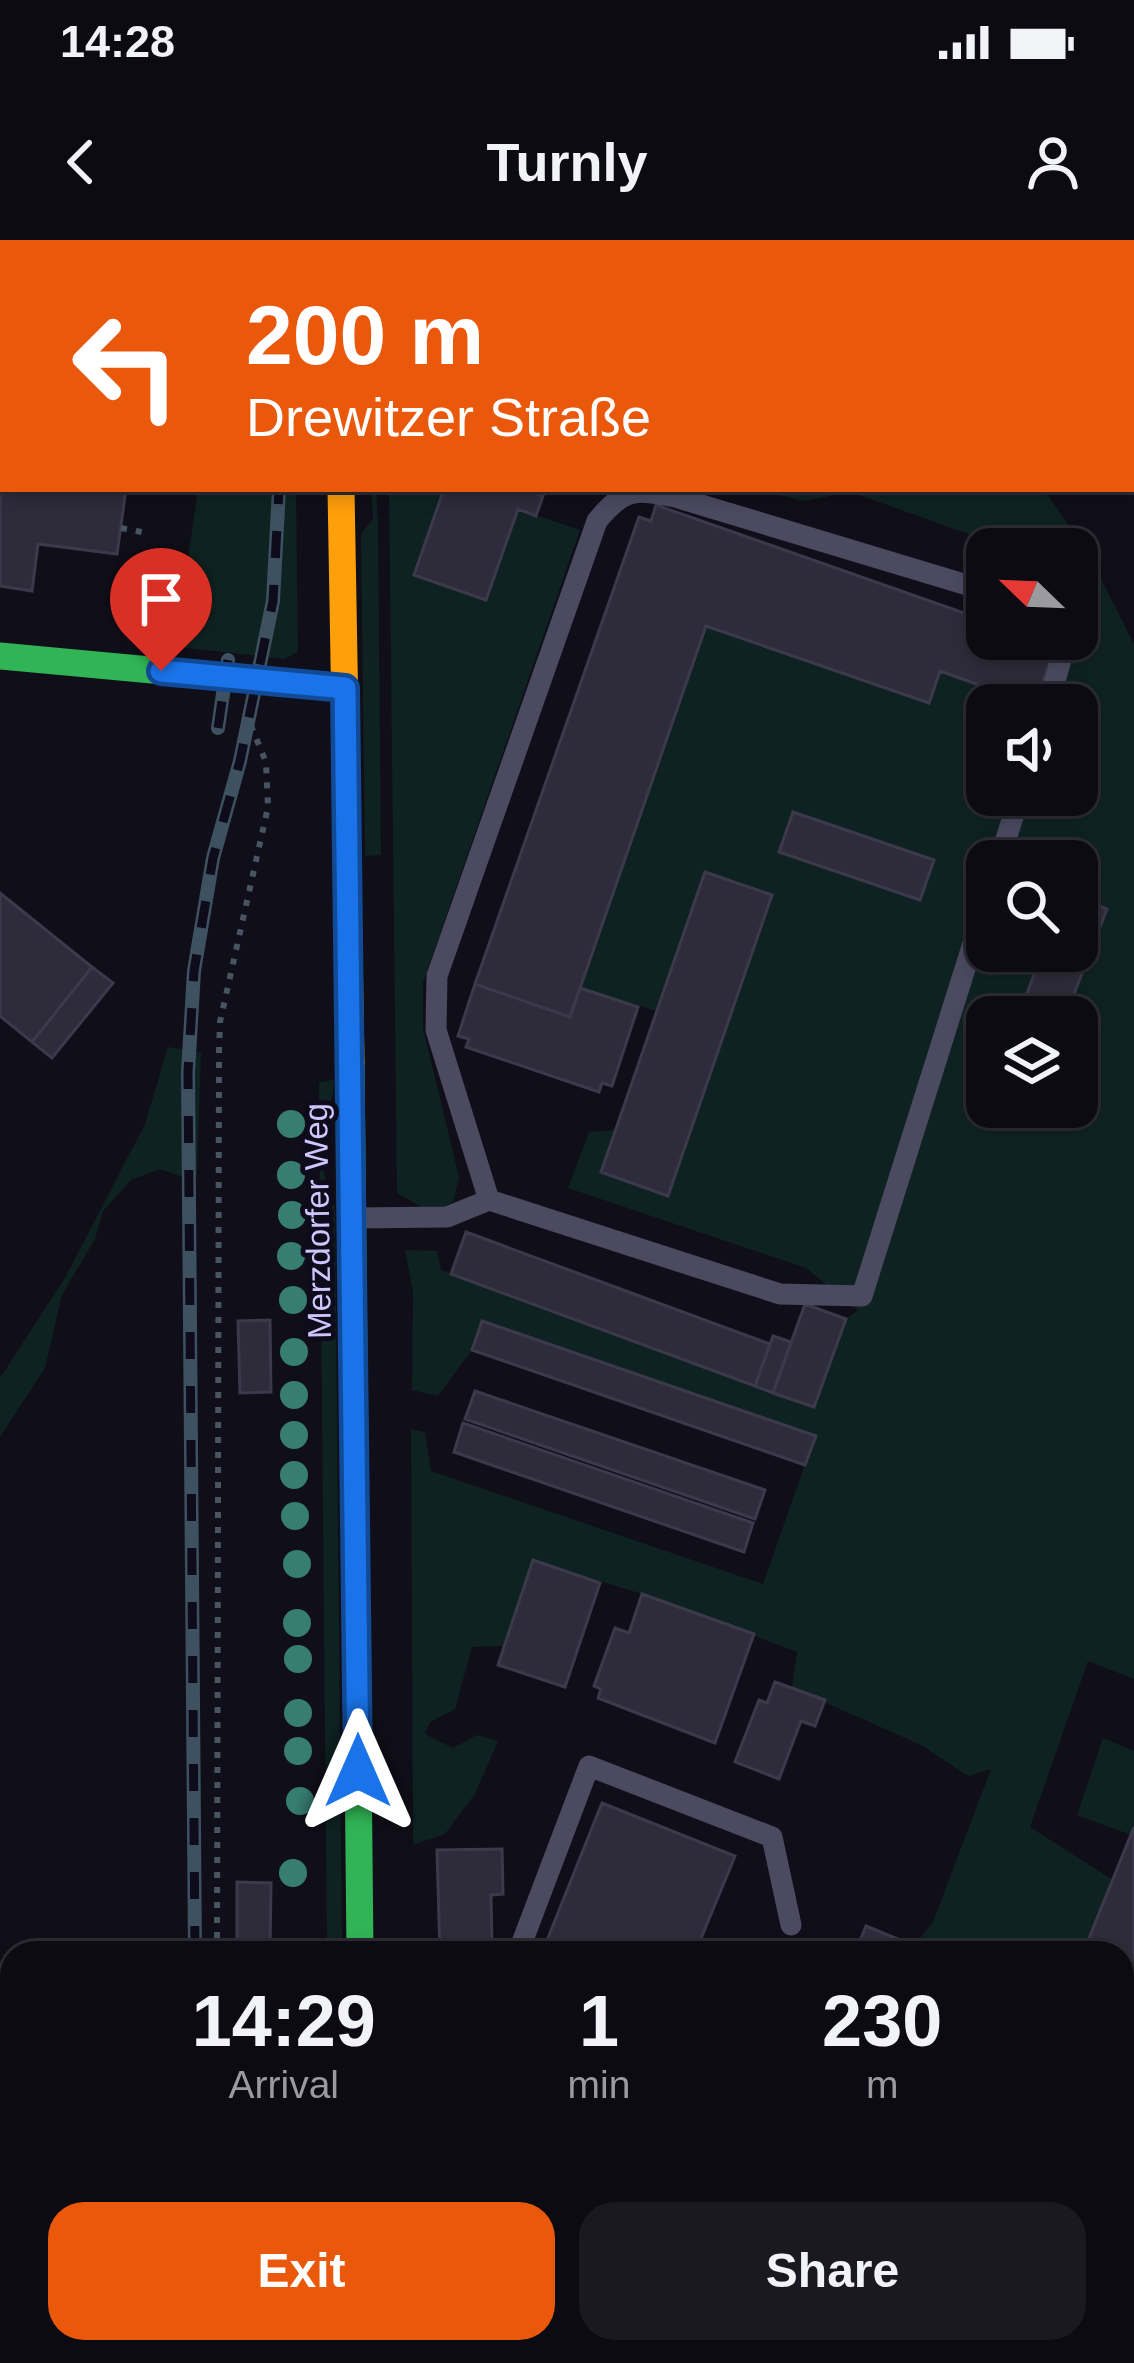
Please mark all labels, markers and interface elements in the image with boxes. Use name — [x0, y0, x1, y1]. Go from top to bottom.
text: 14:28 — [60, 16, 175, 67]
icon: back — [48, 129, 114, 195]
icon: person — [1020, 129, 1086, 195]
text: Turnly — [487, 132, 648, 192]
icon: left — [48, 288, 204, 444]
text: 200 m — [246, 288, 484, 382]
text: Drewitzer Straße — [246, 387, 651, 447]
north arrow — [966, 528, 1098, 660]
map controls — [966, 528, 1098, 1128]
pin — [110, 548, 212, 671]
icon: arrive — [128, 566, 194, 632]
button: sound — [966, 684, 1098, 816]
button: search — [966, 840, 1098, 972]
button: layers — [966, 996, 1098, 1128]
street label: Merzdorfer Weg — [297, 1103, 338, 1339]
position arrow — [295, 1708, 421, 1834]
text: 14:29 — [192, 1981, 376, 2061]
text: 1 — [579, 1981, 619, 2061]
text: 230 — [822, 1981, 942, 2061]
text: Arrival — [229, 2063, 339, 2106]
text: min — [568, 2063, 630, 2106]
text: m — [866, 2063, 898, 2106]
button: Exit — [48, 2202, 555, 2340]
button: Share — [579, 2202, 1086, 2340]

